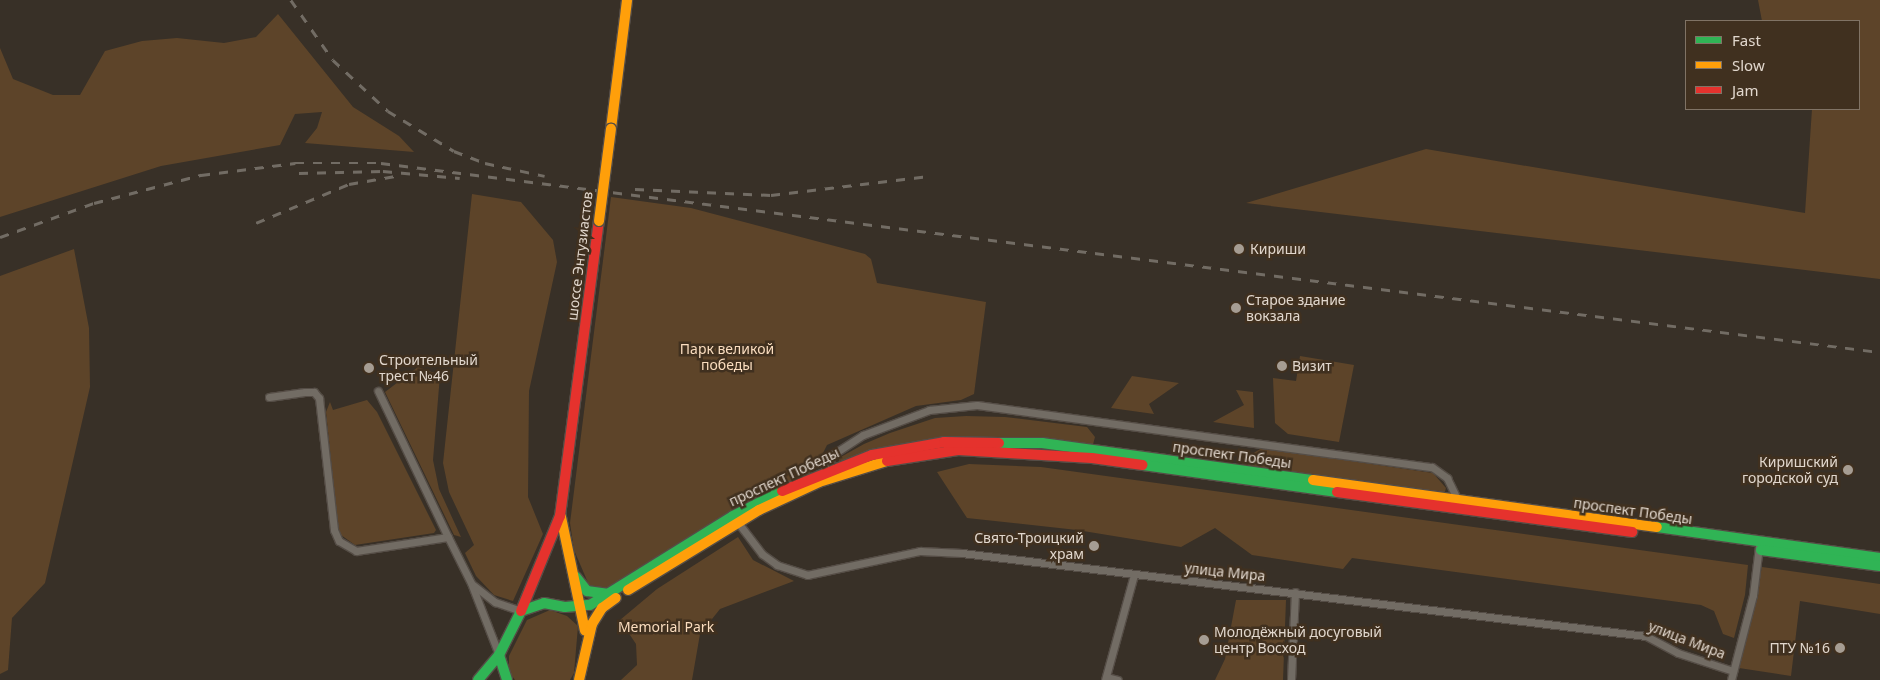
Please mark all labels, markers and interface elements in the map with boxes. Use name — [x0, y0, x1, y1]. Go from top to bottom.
legend — [1685, 20, 1860, 110]
text: Fast — [1732, 30, 1761, 50]
text: Slow — [1732, 55, 1765, 75]
text: Jam — [1732, 80, 1759, 100]
street label: шоссе Энтузиастов — [564, 191, 596, 321]
place label: Кириши — [1250, 241, 1306, 257]
marker: Кириши — [1232, 242, 1246, 256]
place label: Старое здание вокзала — [1246, 292, 1346, 324]
marker: Старое здание вокзала — [1230, 302, 1242, 314]
park label: Парк великой победы — [680, 341, 774, 374]
place label: Строительный трест №46 — [379, 352, 478, 384]
place label: Визит — [1292, 358, 1332, 374]
marker: Визит — [1276, 360, 1288, 372]
marker: Строительный трест №46 — [363, 362, 375, 374]
street label: проспект Победы — [1172, 438, 1292, 472]
street label: проспект Победы — [726, 444, 842, 510]
place label: Киришский городской суд — [1742, 454, 1838, 487]
marker: Киришский городской суд — [1842, 464, 1854, 476]
street label: проспект Победы — [1573, 494, 1693, 528]
place label: Свято-Троицкий храм — [974, 530, 1084, 562]
marker: Свято-Троицкий храм — [1088, 540, 1100, 552]
street label: улица Мира — [1184, 559, 1266, 585]
street label: улица Мира — [1646, 618, 1728, 662]
park label: Memorial Park — [618, 619, 714, 635]
place label: Молодёжный досуговый центр Восход — [1214, 624, 1382, 656]
marker: Молодёжный досуговый центр Восход — [1198, 634, 1210, 646]
place label: ПТУ №16 — [1769, 640, 1830, 656]
marker: ПТУ №16 — [1834, 642, 1846, 654]

